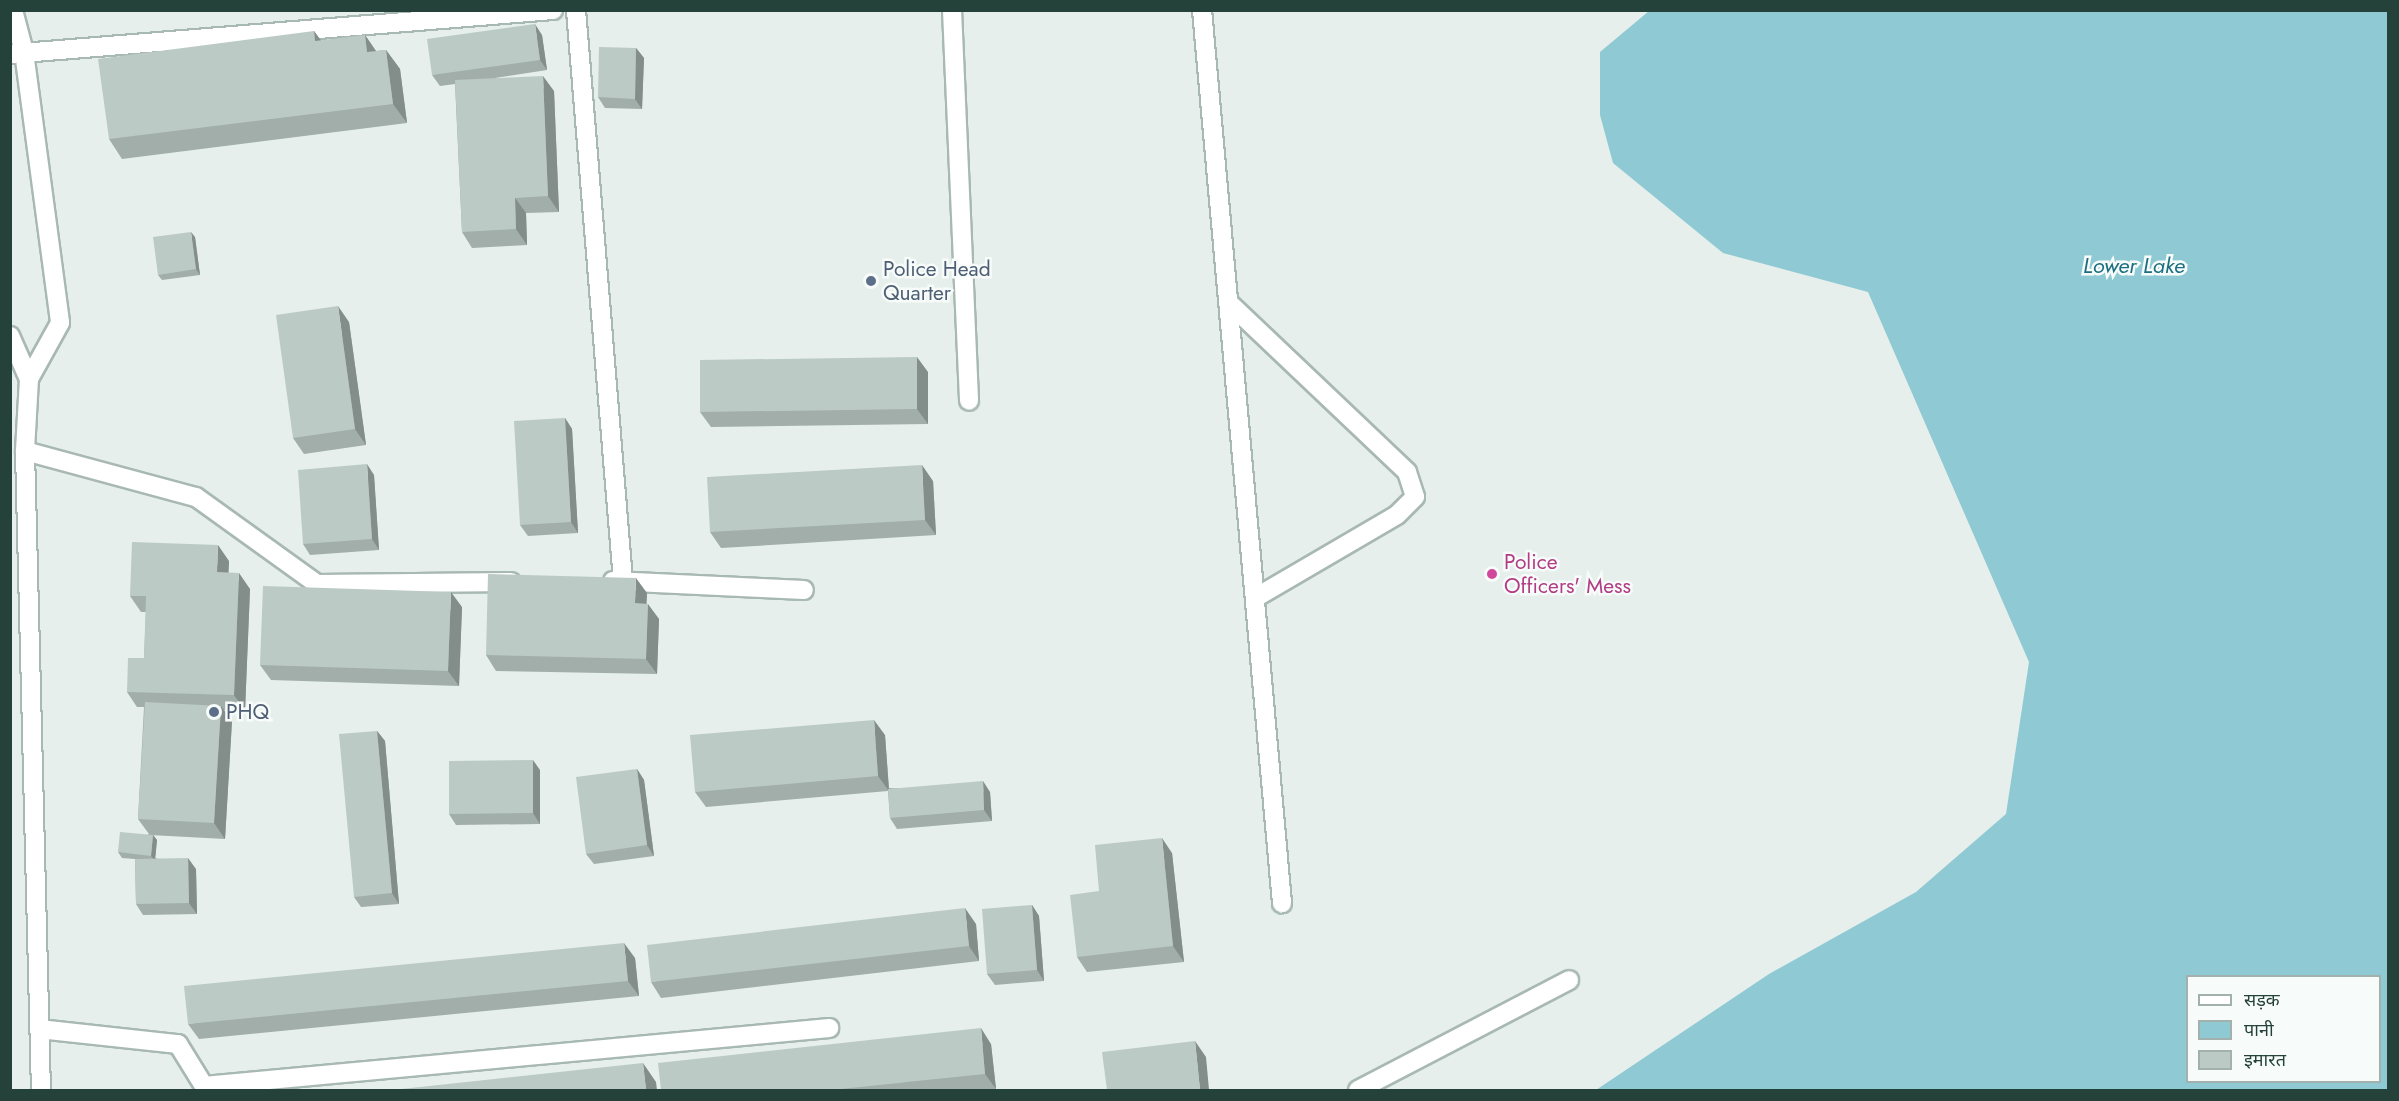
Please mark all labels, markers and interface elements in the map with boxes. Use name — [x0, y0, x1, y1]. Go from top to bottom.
water label: Lower Lake — [2083, 253, 2185, 279]
place label: Police Head Quarter — [883, 256, 991, 306]
marker: Police Head Quarter — [864, 274, 878, 288]
place label: Police Officers' Mess — [1504, 549, 1631, 599]
marker: Police Officers' Mess — [1485, 567, 1499, 581]
place label: PHQ — [226, 699, 269, 725]
marker: PHQ — [207, 705, 221, 719]
legend — [2186, 975, 2381, 1083]
text: सड़क — [2244, 987, 2280, 1013]
text: पानी — [2244, 1017, 2274, 1043]
text: इमारत — [2244, 1047, 2286, 1073]

